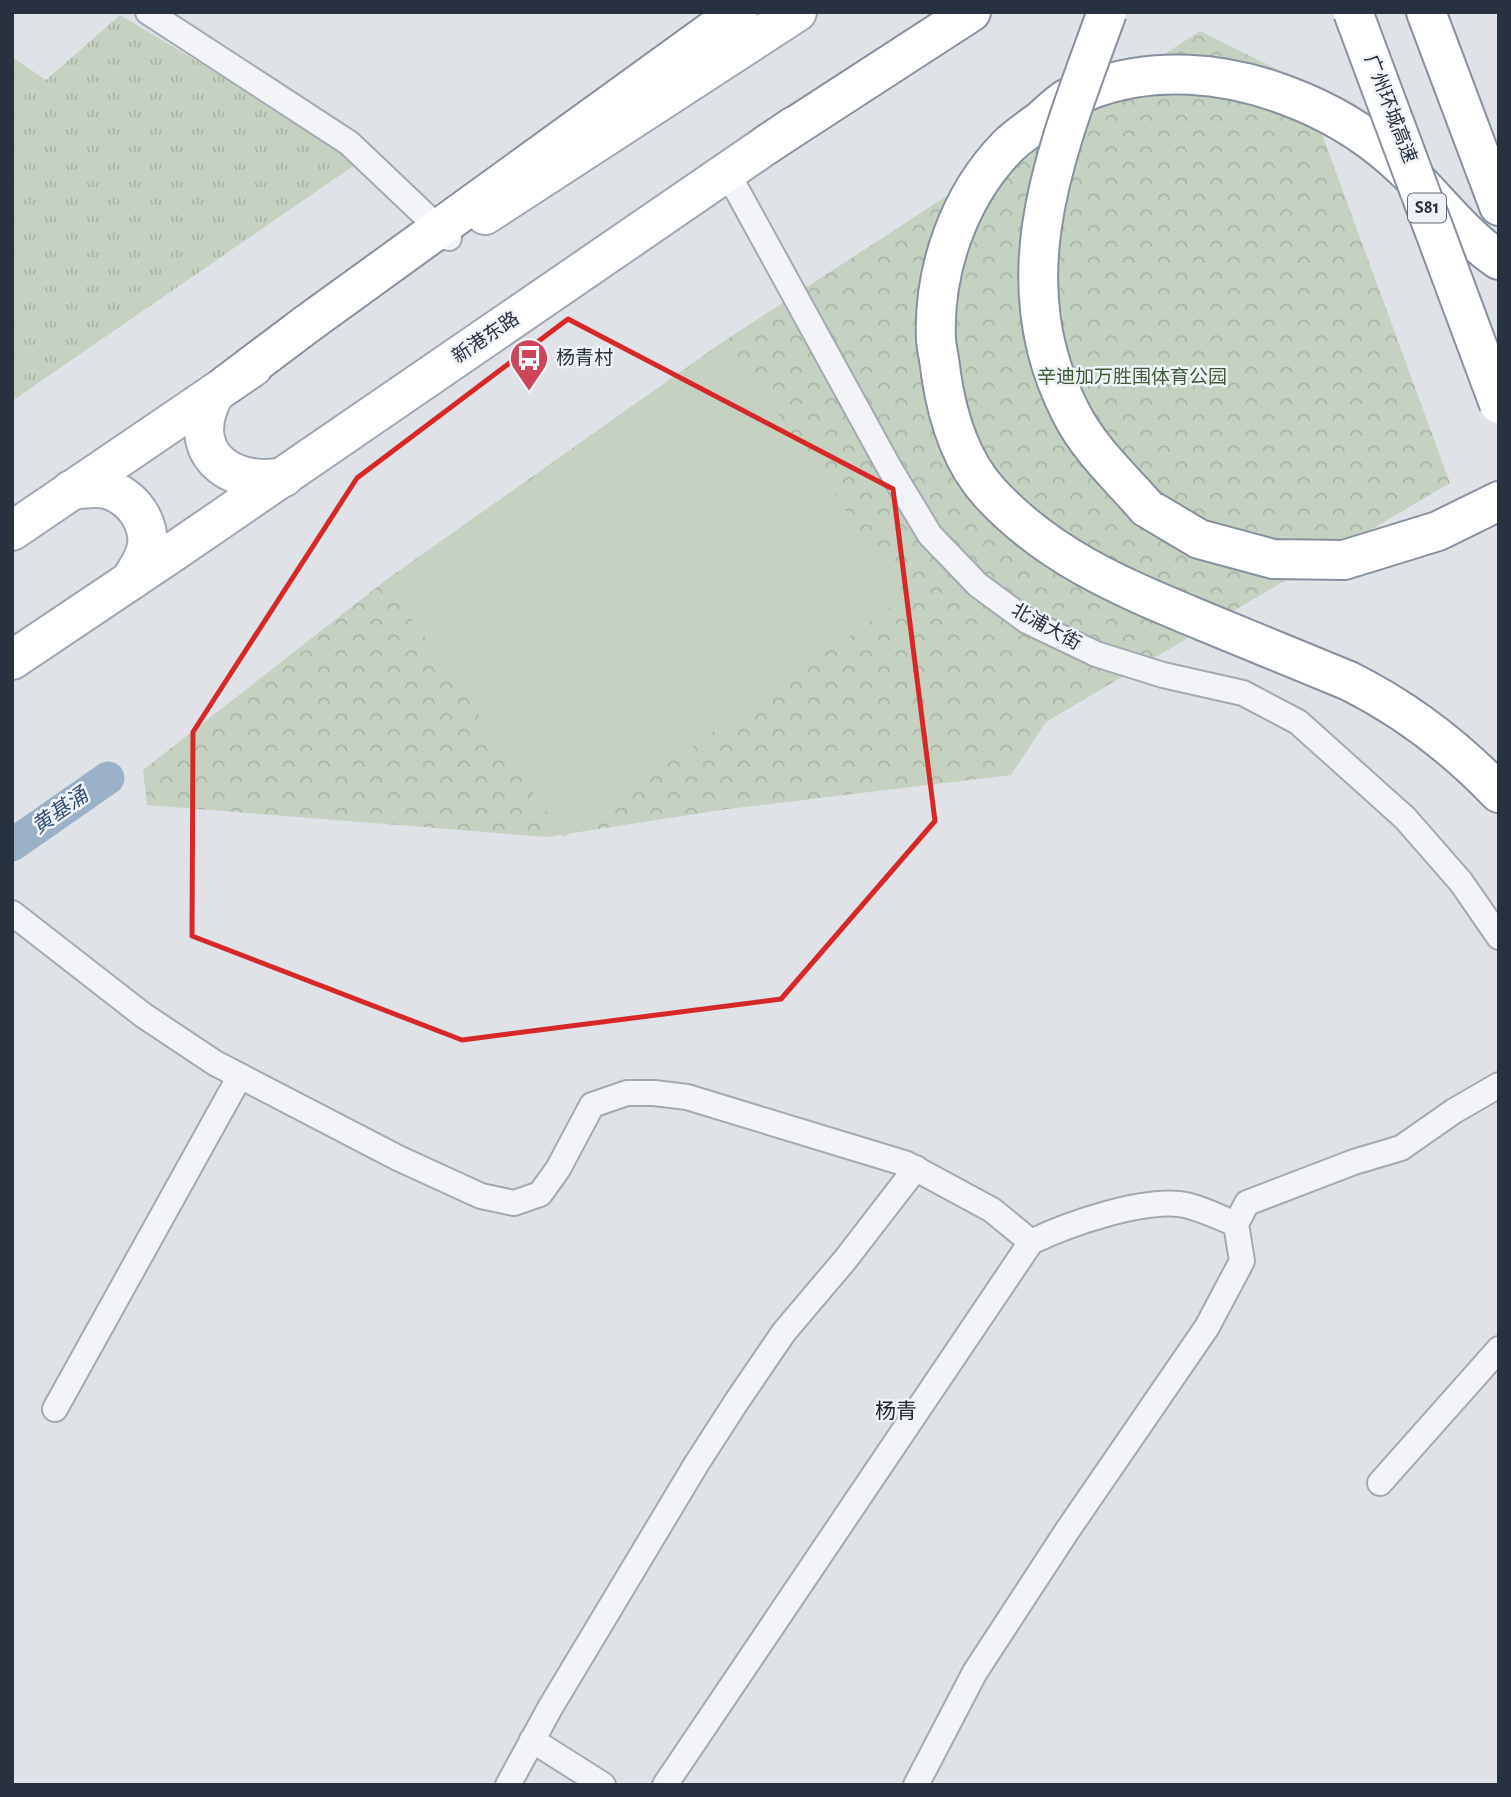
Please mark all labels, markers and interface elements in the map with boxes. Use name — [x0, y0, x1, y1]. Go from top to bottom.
street label: 广州环城高速 — [1361, 52, 1421, 166]
road number: S81 — [1408, 194, 1446, 223]
street label: 新港东路 — [448, 307, 523, 367]
bus stop icon: 杨青村 — [508, 337, 550, 392]
place label: 杨青村 — [556, 347, 613, 368]
park label: 辛迪加万胜围体育公园 — [1037, 366, 1227, 387]
street label: 北浦大街 — [1008, 599, 1084, 654]
water label: 黄基涌 — [28, 782, 93, 838]
district label: 杨青 — [875, 1400, 917, 1422]

